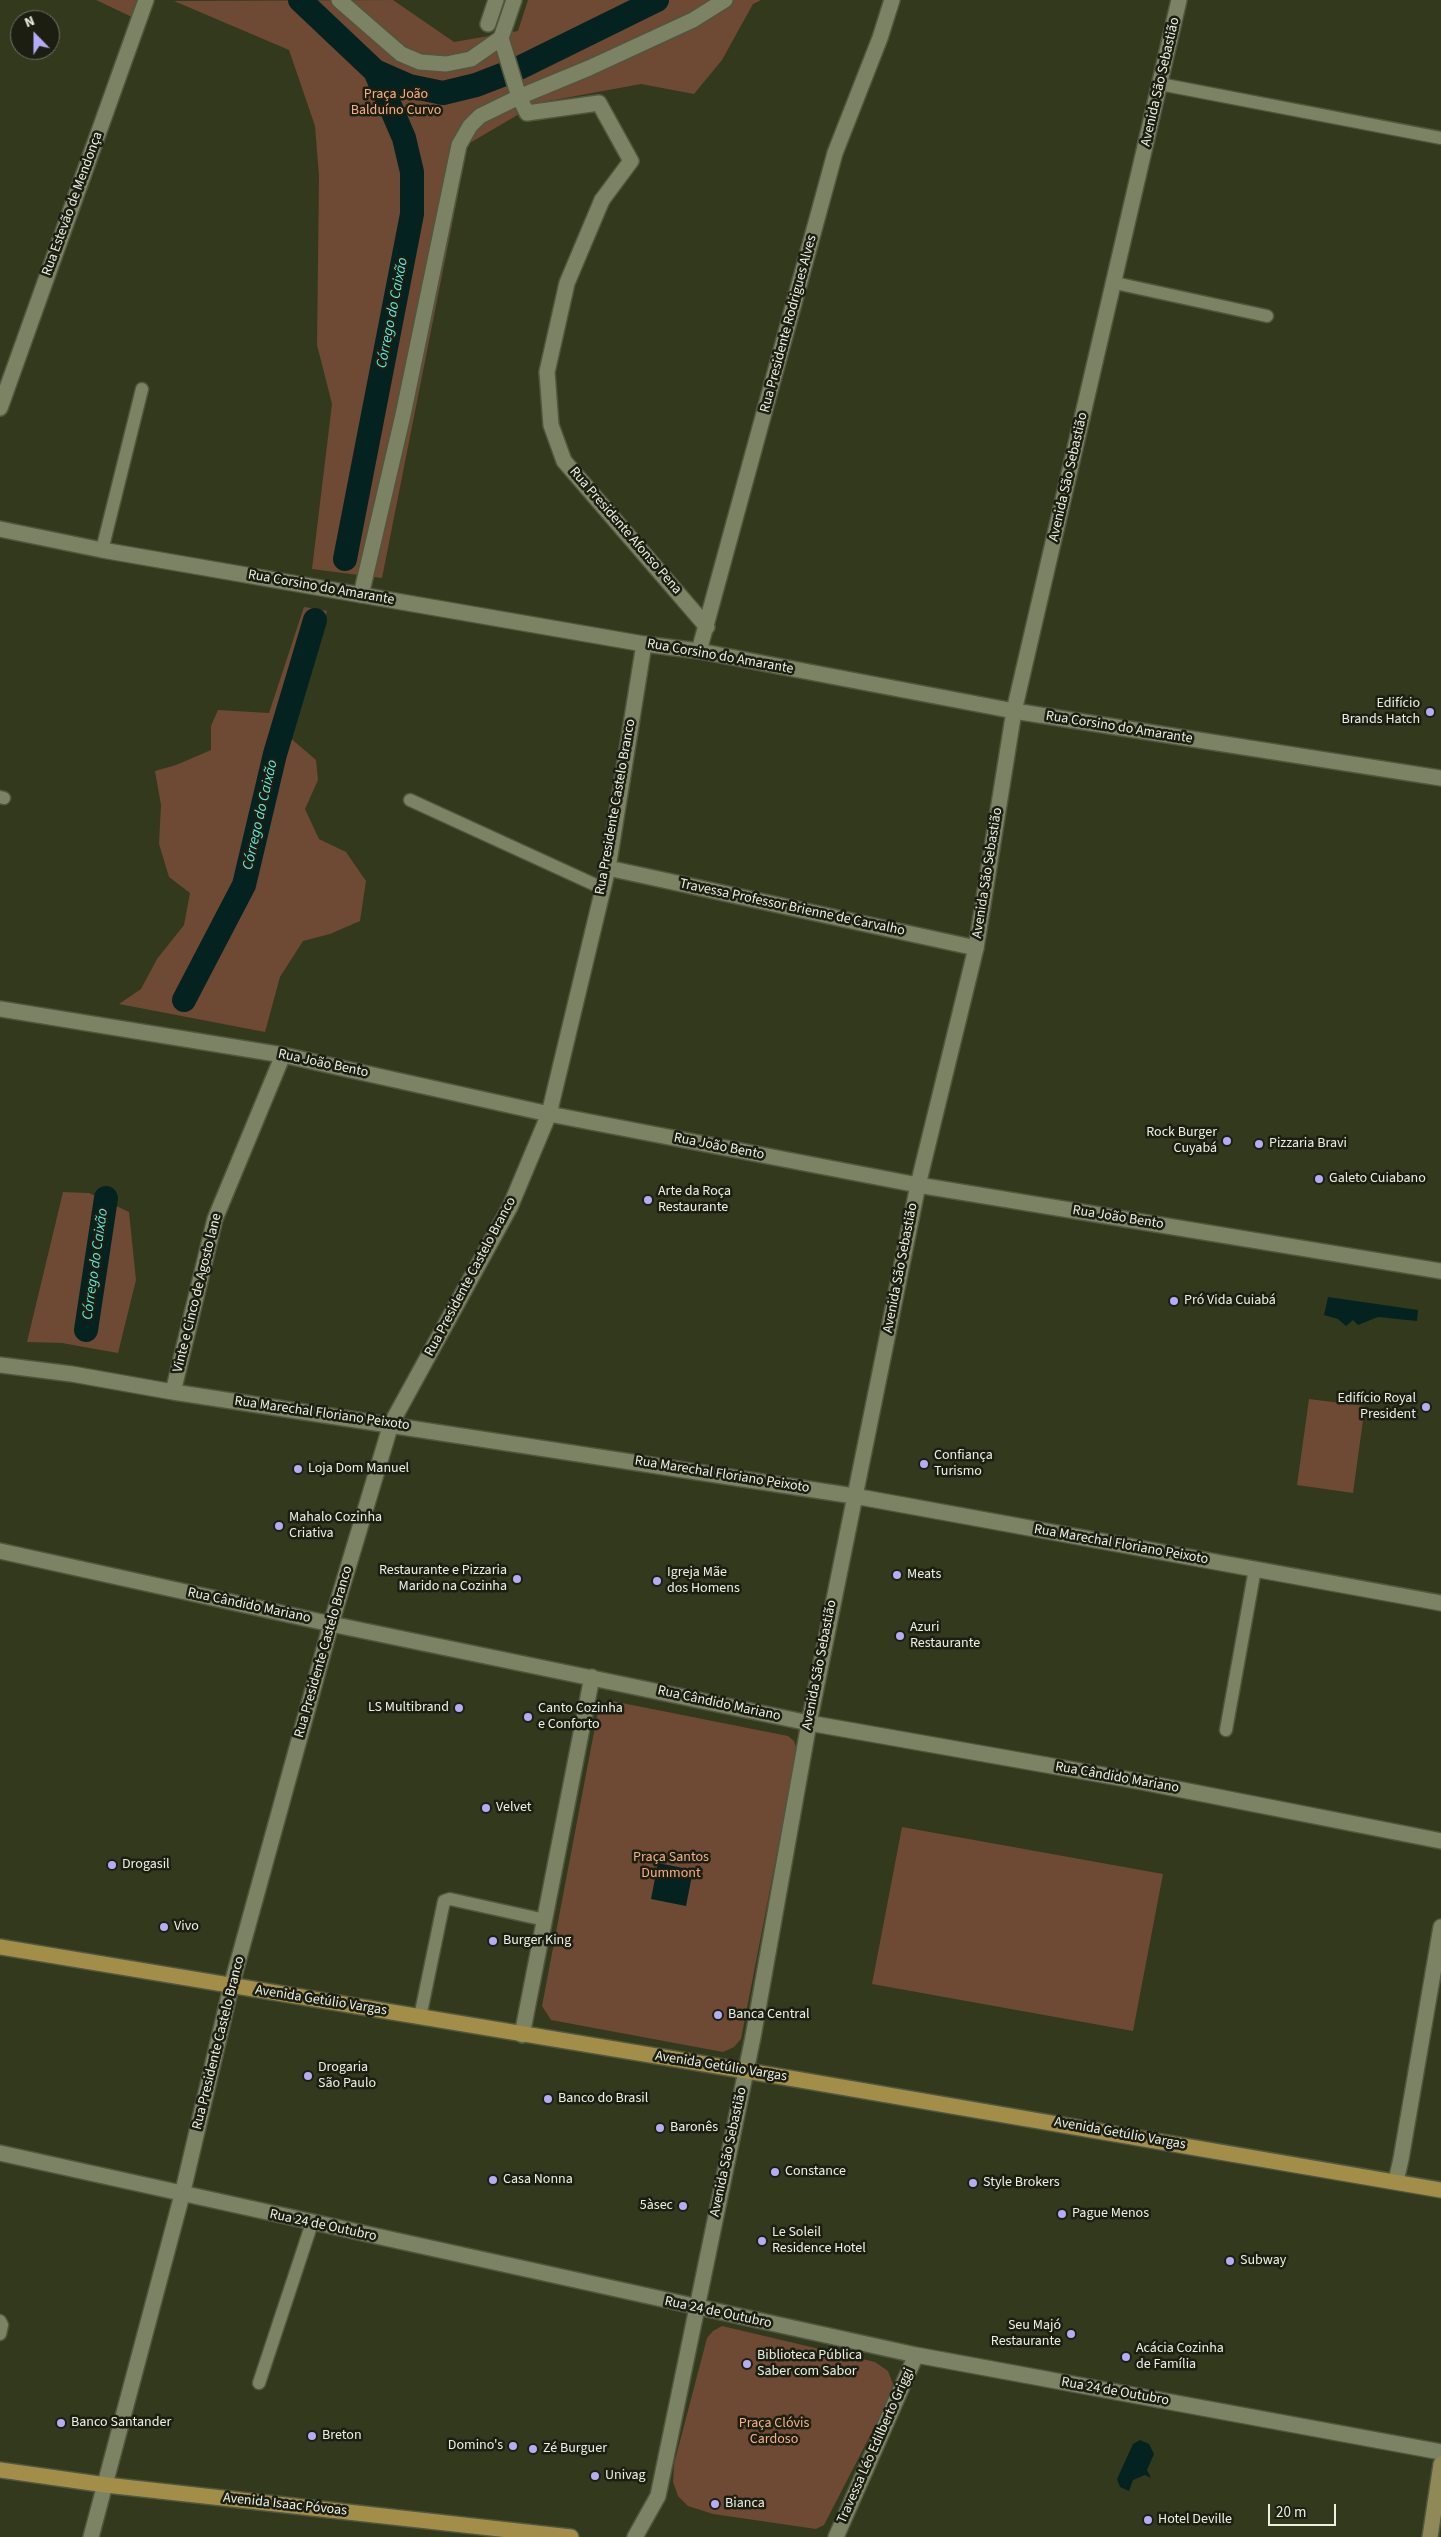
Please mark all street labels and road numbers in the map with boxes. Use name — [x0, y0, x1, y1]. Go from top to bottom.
street label: Avenida São Sebastião — [1138, 16, 1184, 148]
street label: Rua Estevão de Mendonça — [39, 130, 107, 278]
street label: Rua Presidente Rodrigues Alves — [757, 233, 821, 415]
street label: Avenida São Sebastião — [1046, 411, 1092, 543]
street label: Rua Presidente Afonso Pena — [565, 464, 685, 598]
street label: Rua Corsino do Amarante — [247, 567, 395, 609]
street label: Rua Corsino do Amarante — [646, 636, 794, 678]
street label: Rua Corsino do Amarante — [1044, 708, 1194, 748]
street label: Rua Presidente Castelo Branco — [592, 718, 640, 896]
street label: Avenida São Sebastião — [969, 806, 1007, 940]
street label: Travessa Professor Brienne de Carvalho — [678, 876, 906, 940]
street label: Rua João Bento — [276, 1046, 370, 1082]
street label: Rua João Bento — [672, 1130, 766, 1164]
street label: Rua Presidente Castelo Branco — [422, 1194, 520, 1360]
street label: Avenida São Sebastião — [880, 1202, 922, 1334]
street label: Rua João Bento — [1071, 1203, 1165, 1233]
street label: Vinte e Cinco de Agosto lane — [170, 1212, 226, 1374]
street label: Rua Marechal Floriano Peixoto — [233, 1393, 411, 1435]
street label: Rua Marechal Floriano Peixoto — [633, 1453, 811, 1497]
street label: Rua Marechal Floriano Peixoto — [1033, 1521, 1209, 1569]
street label: Rua Presidente Castelo Branco — [291, 1564, 357, 1740]
street label: Rua Cândido Mariano — [186, 1585, 312, 1627]
street label: Avenida São Sebastião — [799, 1599, 841, 1731]
street label: Rua Cândido Mariano — [656, 1683, 782, 1725]
street label: Rua Cândido Mariano — [1054, 1759, 1180, 1797]
street label: Rua Presidente Castelo Branco — [189, 1955, 249, 2131]
street label: Avenida Getúlio Vargas — [254, 1982, 388, 2020]
street label: Avenida Getúlio Vargas — [654, 2048, 788, 2086]
street label: Avenida São Sebastião — [707, 2086, 751, 2218]
street label: Avenida Getúlio Vargas — [1053, 2114, 1187, 2154]
street label: Rua 24 de Outubro — [268, 2206, 378, 2246]
street label: Rua 24 de Outubro — [663, 2293, 773, 2333]
street label: Travessa Léo Edilberto Griggi — [834, 2366, 918, 2526]
street label: Rua 24 de Outubro — [1060, 2374, 1170, 2410]
street label: Avenida Isaac Póvoas — [222, 2490, 348, 2520]

